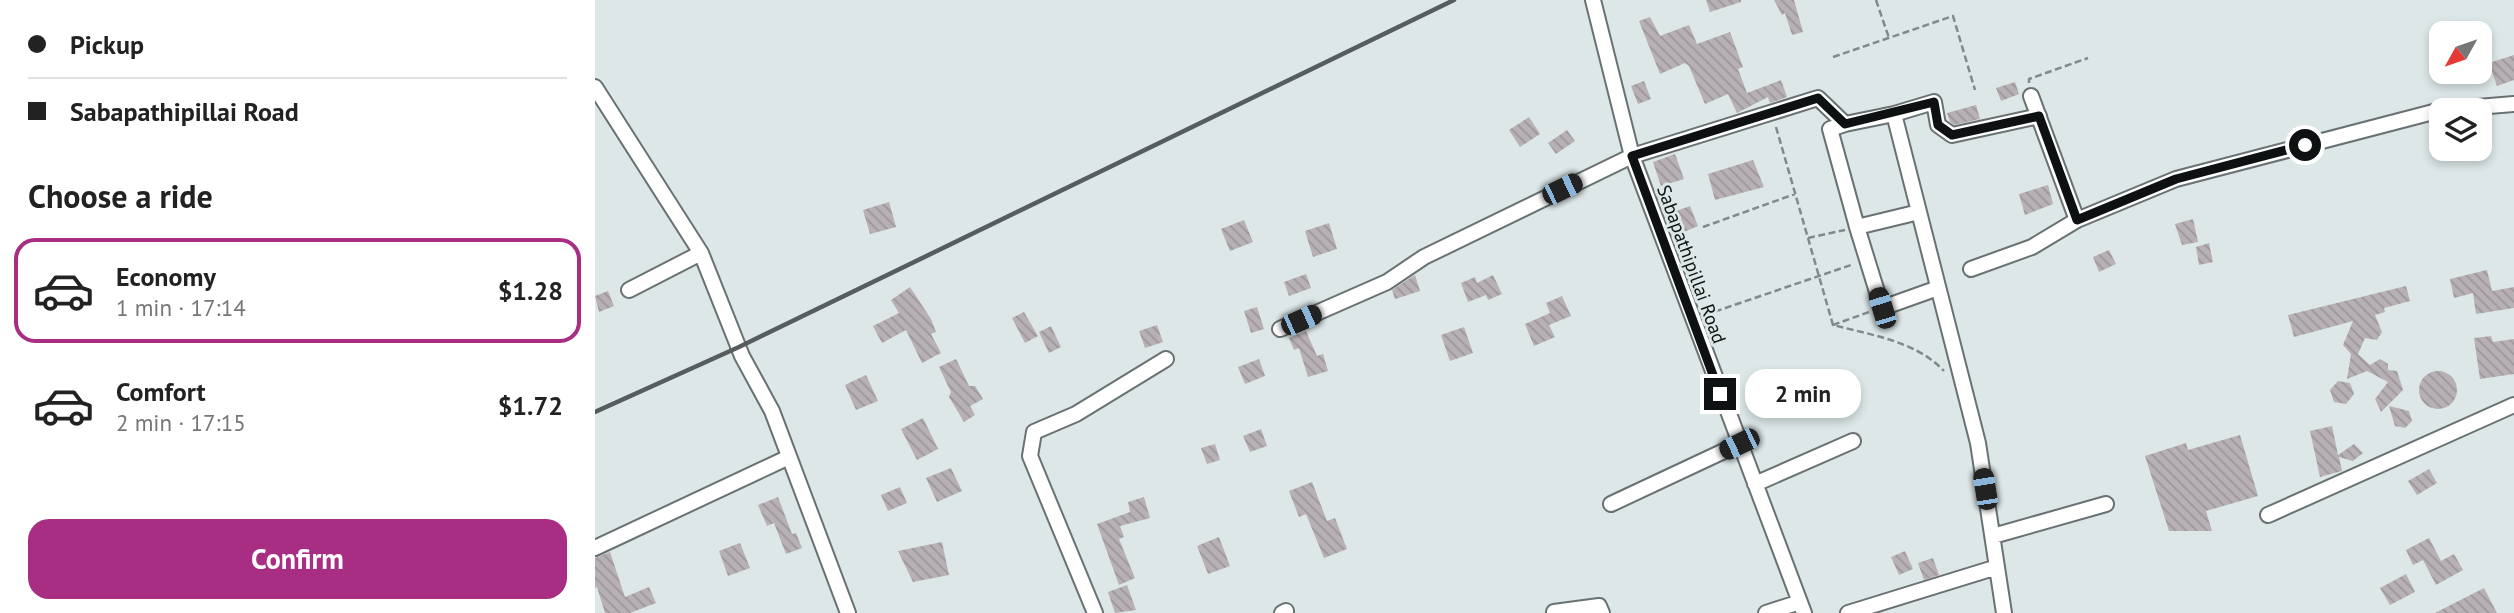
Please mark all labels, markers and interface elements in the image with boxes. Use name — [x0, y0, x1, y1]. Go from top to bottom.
north arrow — [2429, 21, 2492, 84]
map controls — [2429, 21, 2492, 161]
text: Pickup — [70, 28, 144, 61]
text: Sabapathipillai Road — [70, 95, 299, 128]
button: layers — [2429, 98, 2492, 161]
route start — [2289, 129, 2321, 161]
car — [1539, 170, 1586, 208]
text: Choose a ride — [28, 175, 213, 217]
street label: Sabapathipillai Road — [1652, 181, 1732, 347]
icon: car — [32, 259, 95, 322]
text: Economy — [116, 260, 216, 293]
text: $1.28 — [498, 274, 563, 307]
car — [1866, 285, 1899, 331]
text: 1 min · 17:14 — [116, 293, 246, 322]
car — [1278, 302, 1325, 338]
callout: 2 min — [1745, 370, 1860, 418]
icon: car — [32, 374, 95, 437]
text: Comfort — [116, 375, 206, 408]
route end — [1704, 378, 1736, 410]
text: 2 min — [1775, 379, 1831, 408]
text: $1.72 — [498, 389, 563, 422]
text: 2 min · 17:15 — [116, 408, 246, 437]
car — [1716, 425, 1763, 463]
car — [1972, 467, 1999, 511]
button: Confirm — [28, 519, 567, 599]

